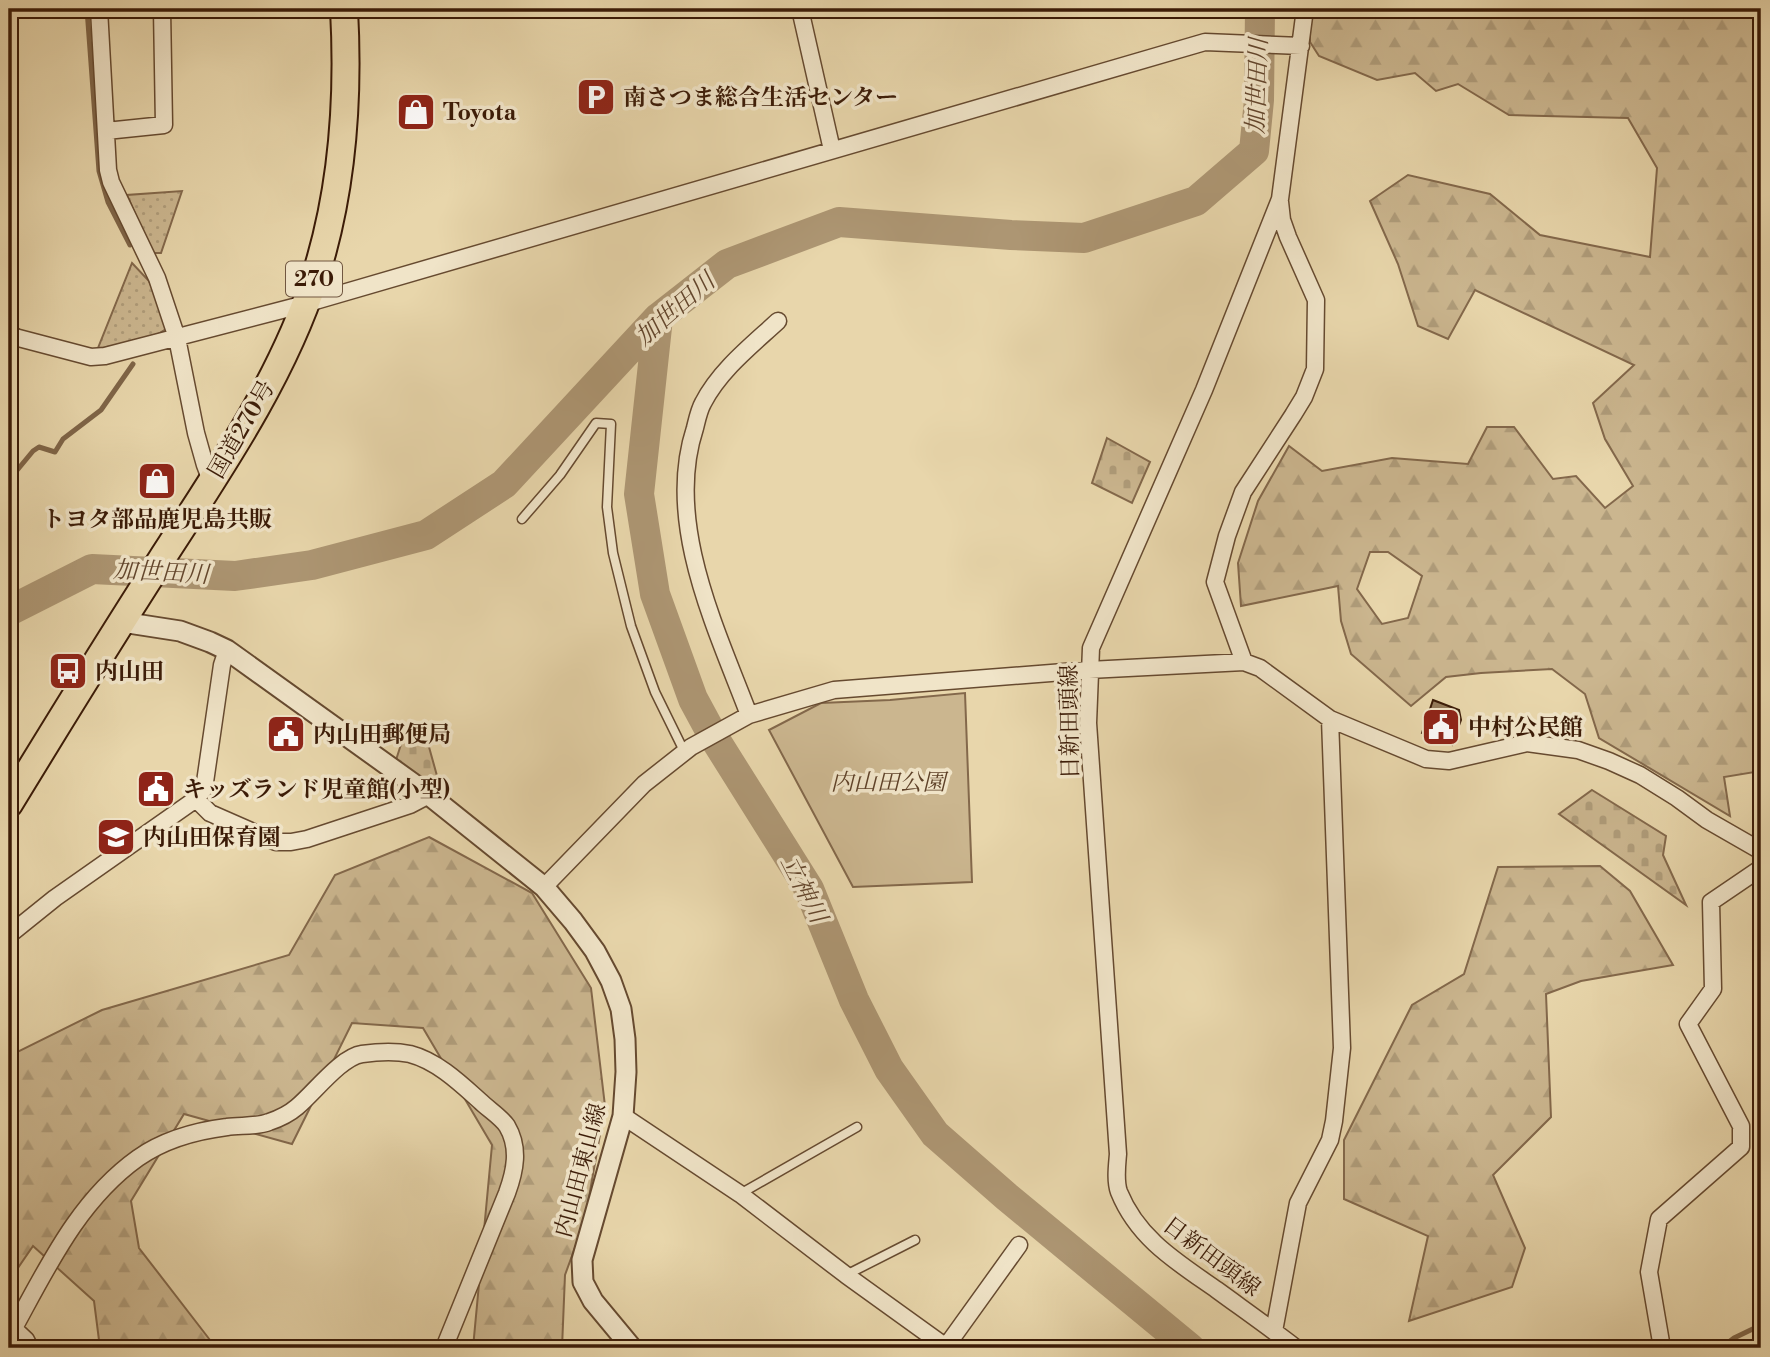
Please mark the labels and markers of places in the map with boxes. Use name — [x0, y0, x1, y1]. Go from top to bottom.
parking icon: 南さつま総合生活センター — [575, 76, 617, 118]
place label: 南さつま総合生活センター — [623, 84, 898, 112]
shop icon: Toyota — [395, 91, 437, 133]
place label: Toyota — [443, 99, 517, 127]
shop icon: トヨタ部品鹿児島共販 — [136, 460, 178, 502]
place label: トヨタ部品鹿児島共販 — [42, 506, 272, 534]
bus stop icon: 内山田 — [47, 650, 89, 692]
place label: 内山田 — [95, 658, 164, 686]
public building icon: 中村公民館 — [1420, 706, 1462, 748]
public building icon: 内山田郵便局 — [265, 713, 307, 755]
place label: 中村公民館 — [1468, 714, 1583, 742]
place label: 内山田郵便局 — [313, 721, 451, 749]
public building icon: キッズランド児童館(小型) — [135, 768, 177, 810]
place label: キッズランド児童館(小型) — [183, 776, 450, 804]
school or university icon: 内山田保育園 — [95, 816, 137, 858]
place label: 内山田保育園 — [143, 824, 281, 852]

